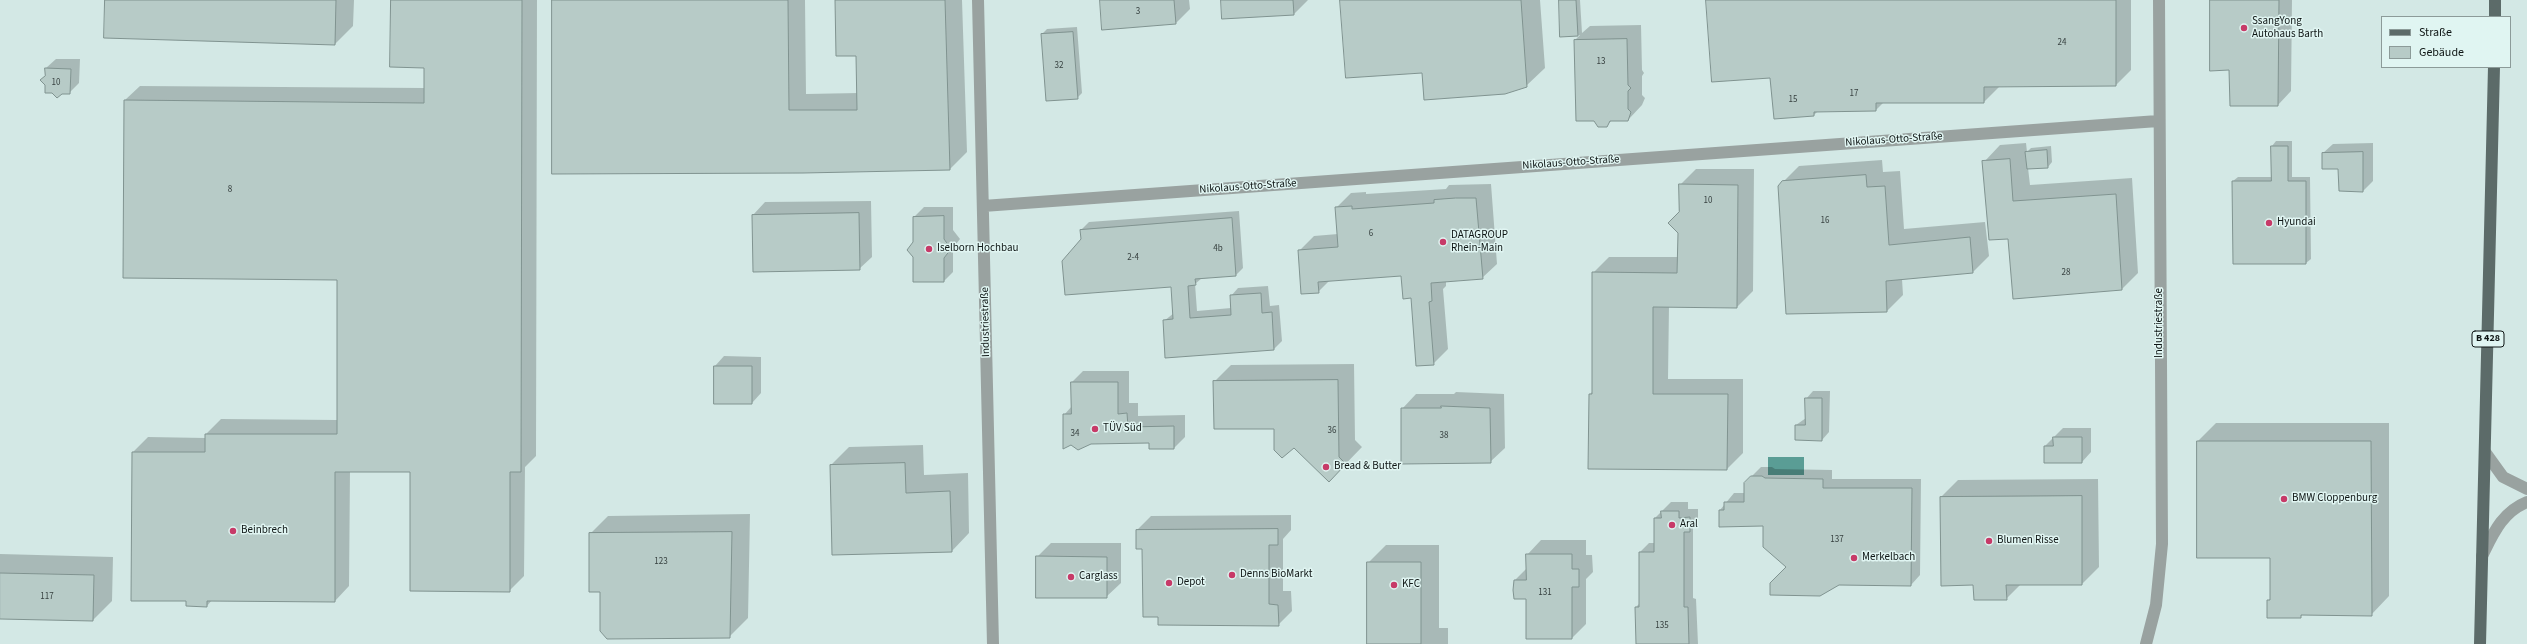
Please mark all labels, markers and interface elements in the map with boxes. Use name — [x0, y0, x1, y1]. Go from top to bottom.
house number: 3 — [1136, 7, 1140, 17]
place label: SsangYong Autohaus Barth — [2252, 15, 2323, 41]
legend — [2381, 16, 2511, 68]
marker: SsangYong Autohaus Barth — [2239, 23, 2249, 33]
text: Straße — [2419, 24, 2452, 41]
house number: 24 — [2058, 38, 2066, 48]
text: Gebäude — [2419, 44, 2464, 61]
house number: 13 — [1597, 57, 1605, 67]
house number: 32 — [1055, 61, 1063, 71]
house number: 10 — [52, 78, 60, 88]
house number: 17 — [1850, 89, 1858, 99]
house number: 15 — [1789, 95, 1797, 105]
street label: Nikolaus-Otto-Straße — [1845, 130, 1943, 150]
street label: Nikolaus-Otto-Straße — [1522, 153, 1620, 173]
street label: Nikolaus-Otto-Straße — [1199, 177, 1297, 197]
house number: 8 — [228, 185, 232, 195]
house number: 10 — [1704, 196, 1712, 206]
house number: 16 — [1821, 216, 1829, 226]
place label: Hyundai — [2277, 216, 2316, 230]
marker: Hyundai — [2264, 218, 2274, 228]
house number: 6 — [1369, 229, 1373, 239]
place label: DATAGROUP Rhein-Main — [1451, 229, 1508, 255]
marker: DATAGROUP Rhein-Main — [1438, 237, 1448, 247]
place label: Iselborn Hochbau — [937, 242, 1018, 256]
marker: Iselborn Hochbau — [924, 244, 934, 254]
house number: 4b — [1213, 244, 1223, 254]
house number: 2-4 — [1127, 253, 1139, 263]
house number: 28 — [2062, 268, 2070, 278]
street label: Industriestraße — [979, 287, 993, 357]
street label: Industriestraße — [2153, 288, 2167, 358]
road number: B 428 — [2472, 331, 2504, 347]
place label: TÜV Süd — [1103, 422, 1142, 436]
marker: TÜV Süd — [1090, 424, 1100, 434]
house number: 36 — [1328, 426, 1336, 436]
house number: 34 — [1071, 429, 1079, 439]
house number: 38 — [1440, 431, 1448, 441]
place label: Bread & Butter — [1334, 460, 1401, 474]
marker: Bread & Butter — [1321, 462, 1331, 472]
place label: BMW Cloppenburg — [2292, 492, 2377, 506]
marker: BMW Cloppenburg — [2279, 494, 2289, 504]
place label: Aral — [1680, 518, 1698, 532]
marker: Aral — [1667, 520, 1677, 530]
place label: Beinbrech — [241, 524, 288, 538]
marker: Beinbrech — [228, 526, 238, 536]
place label: Blumen Risse — [1997, 534, 2059, 548]
house number: 137 — [1830, 535, 1844, 545]
marker: Blumen Risse — [1984, 536, 1994, 546]
place label: Merkelbach — [1862, 551, 1915, 565]
marker: Merkelbach — [1849, 553, 1859, 563]
house number: 123 — [654, 557, 668, 567]
place label: Denns BioMarkt — [1240, 568, 1312, 582]
place label: Carglass — [1079, 570, 1118, 584]
marker: Denns BioMarkt — [1227, 570, 1237, 580]
marker: Carglass — [1066, 572, 1076, 582]
place label: Depot — [1177, 576, 1205, 590]
marker: Depot — [1164, 578, 1174, 588]
place label: KFC — [1402, 578, 1420, 592]
marker: KFC — [1389, 580, 1399, 590]
house number: 131 — [1538, 588, 1552, 598]
house number: 117 — [40, 592, 54, 602]
house number: 135 — [1655, 621, 1669, 631]

